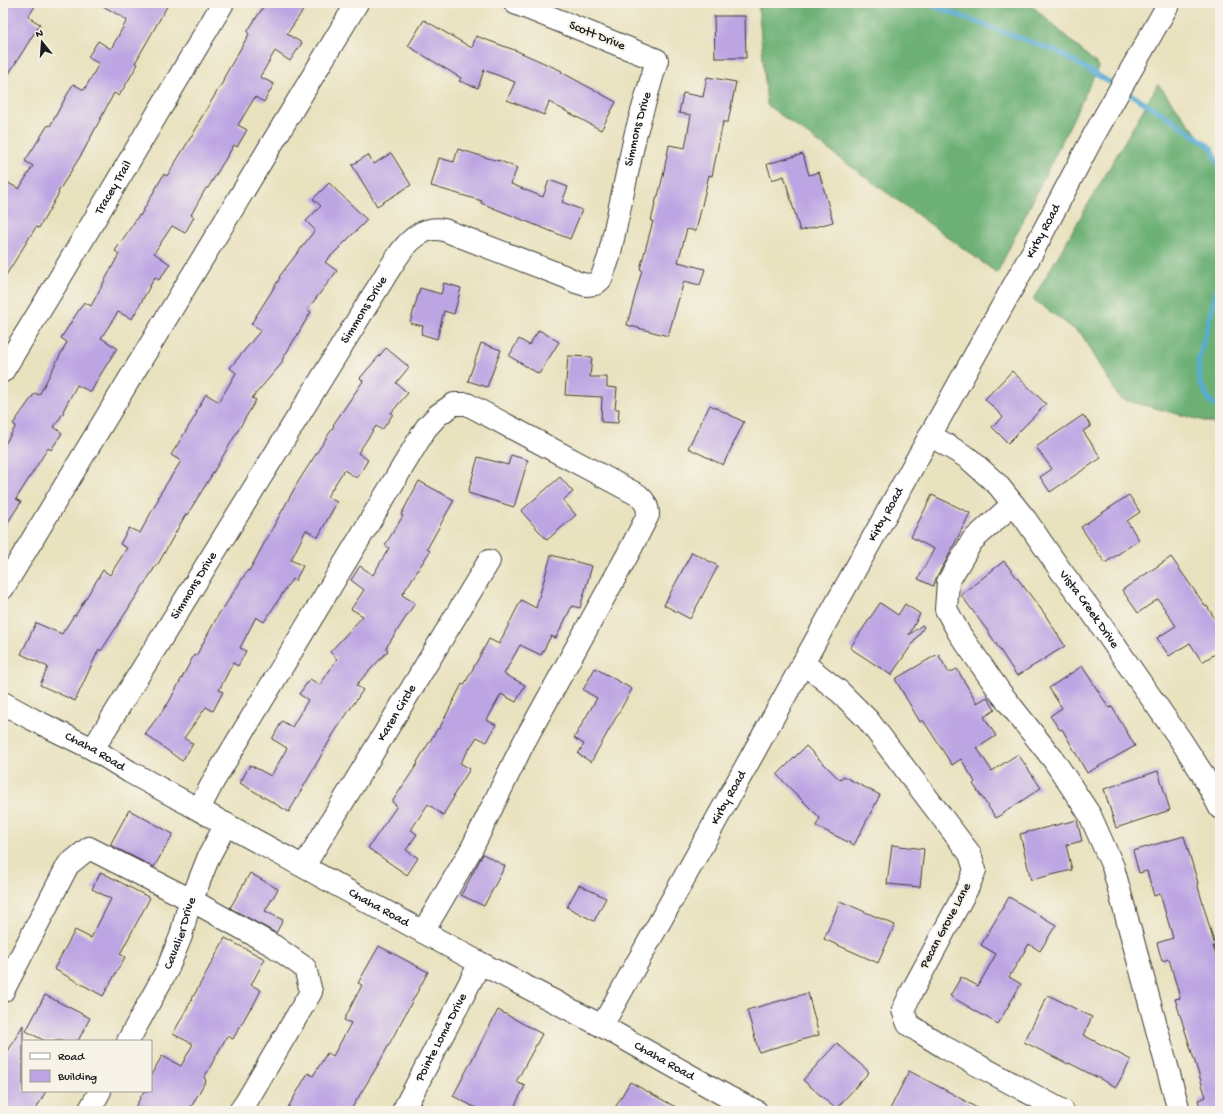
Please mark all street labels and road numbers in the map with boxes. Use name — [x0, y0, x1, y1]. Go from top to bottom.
street label: Scott Drive — [567, 18, 628, 54]
street label: Simmons Drive — [621, 90, 655, 168]
street label: Tracey Trail — [91, 158, 135, 218]
street label: Kirby Road — [1023, 200, 1064, 261]
street label: Simmons Drive — [337, 273, 391, 346]
street label: Kirby Road — [865, 484, 908, 544]
street label: Simmons Drive — [167, 549, 220, 622]
street label: Vista Creek Drive — [1055, 567, 1122, 652]
street label: Karen Circle — [374, 682, 420, 744]
street label: Chaha Road — [62, 729, 129, 775]
street label: Kirby Road — [708, 767, 750, 827]
street label: Pecan Grove Lane — [917, 880, 975, 972]
street label: Chaha Road — [346, 885, 413, 931]
street label: Cavalier Drive — [160, 895, 200, 972]
street label: Pointe Loma Drive — [412, 990, 471, 1085]
street label: Chaha Road — [631, 1038, 698, 1085]

